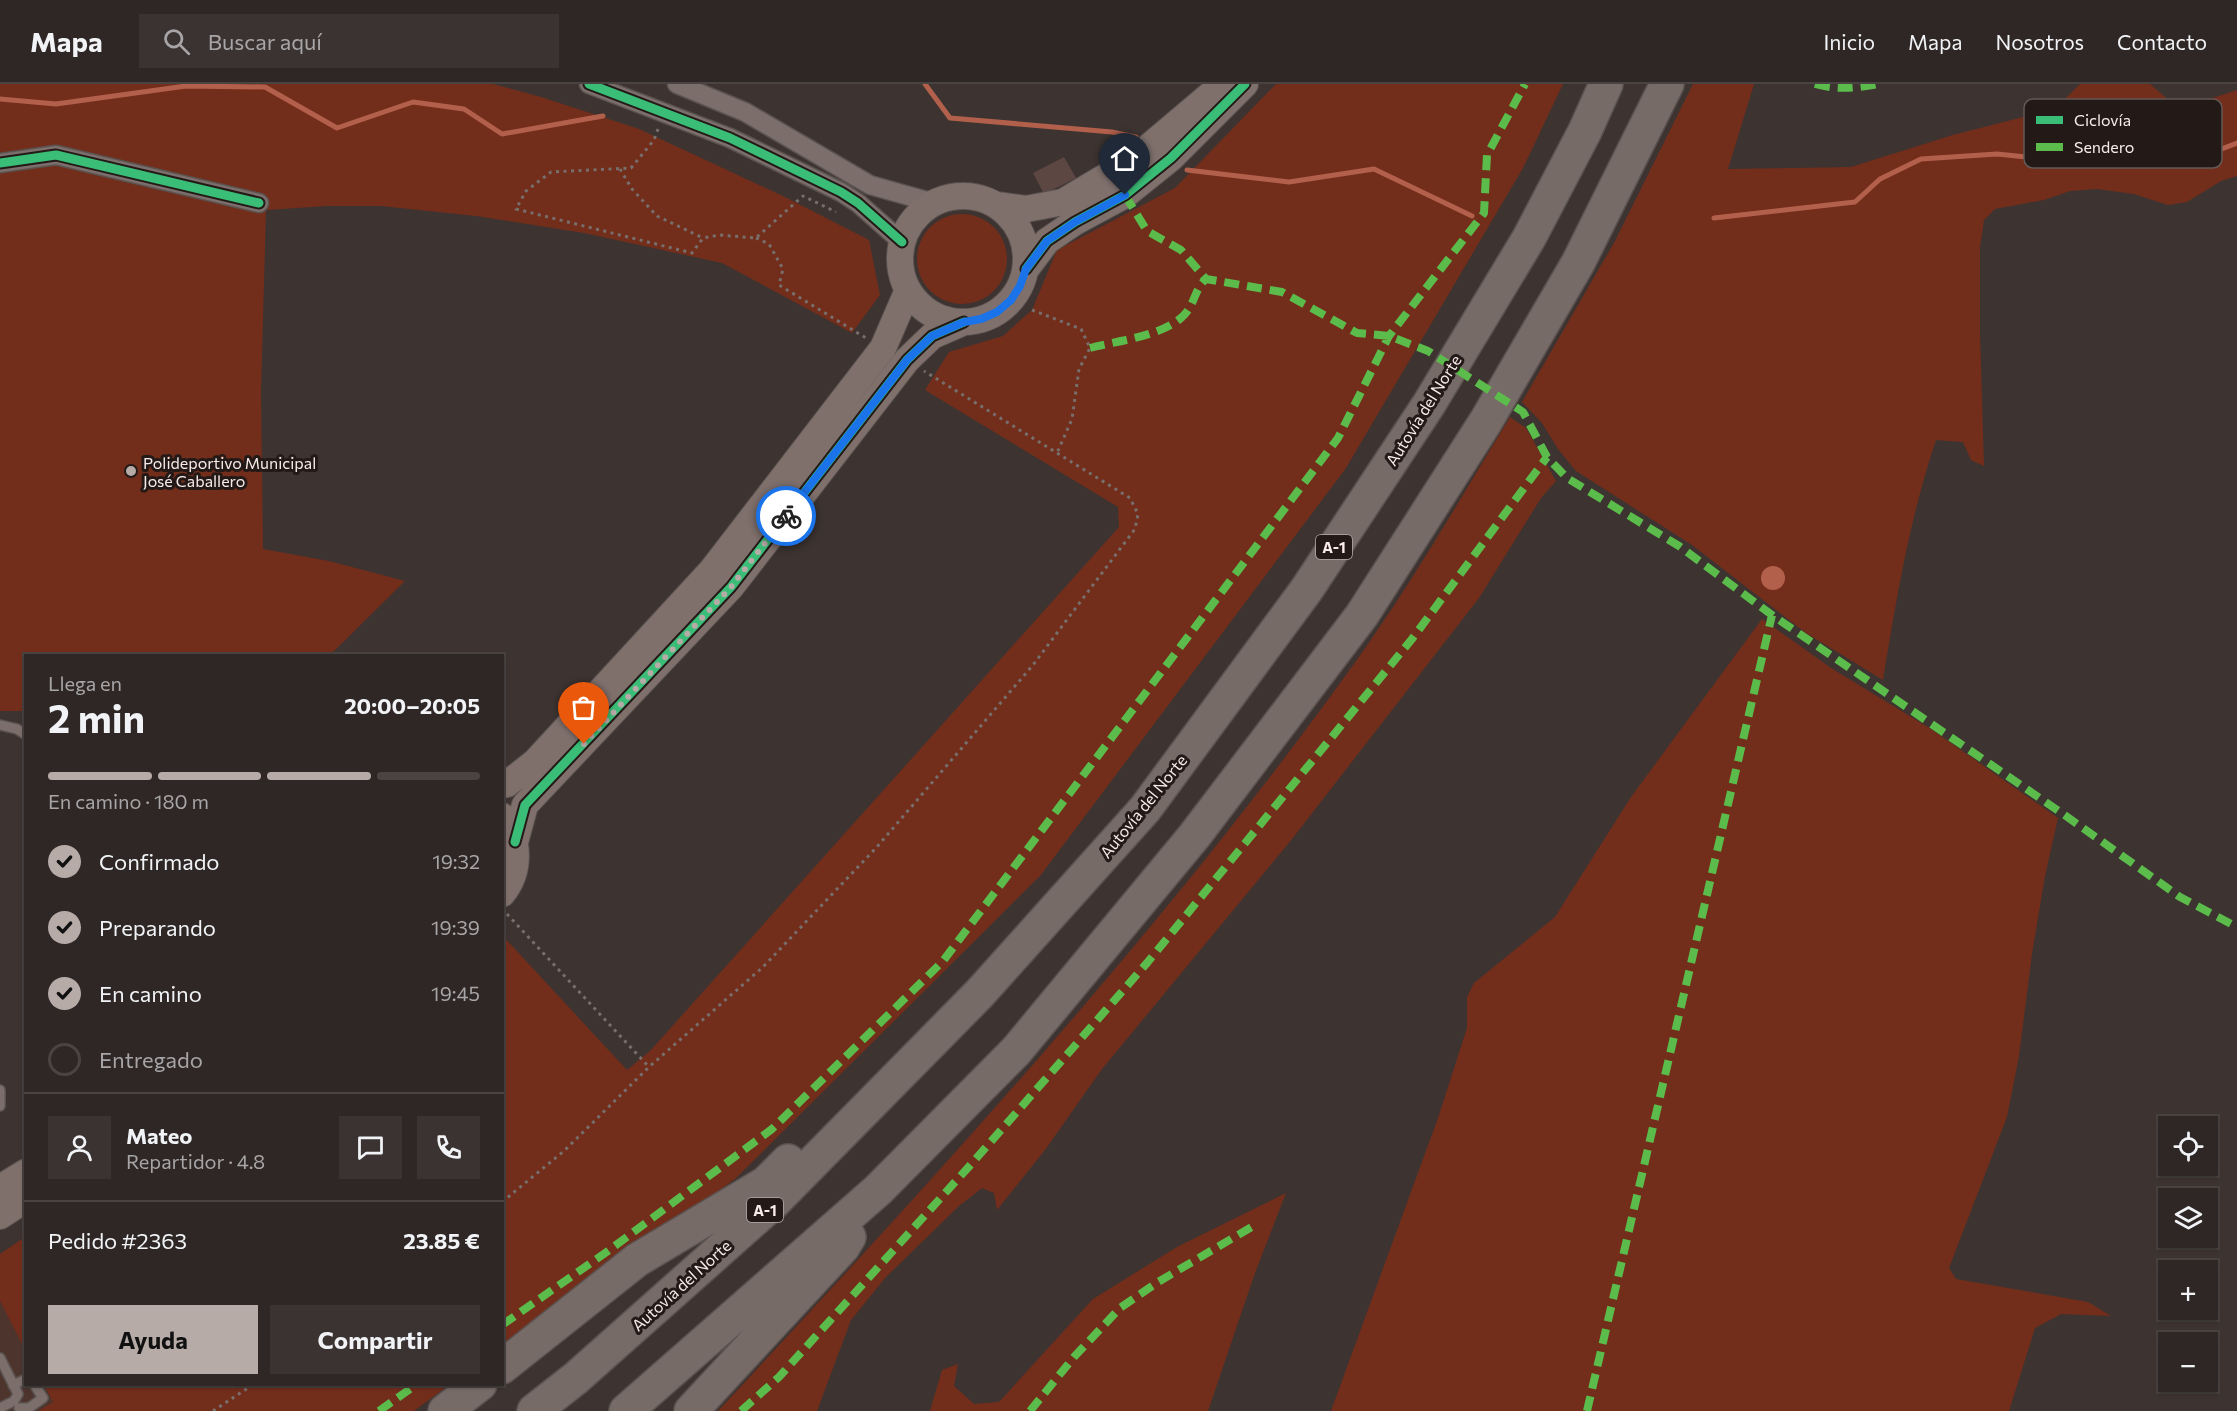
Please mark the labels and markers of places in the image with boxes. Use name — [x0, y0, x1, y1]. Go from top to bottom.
pin — [1099, 133, 1150, 195]
place label: Polideportivo Municipal José Caballero — [143, 453, 316, 490]
marker: Polideportivo Municipal José Caballero — [124, 464, 138, 478]
pin — [558, 682, 609, 744]

